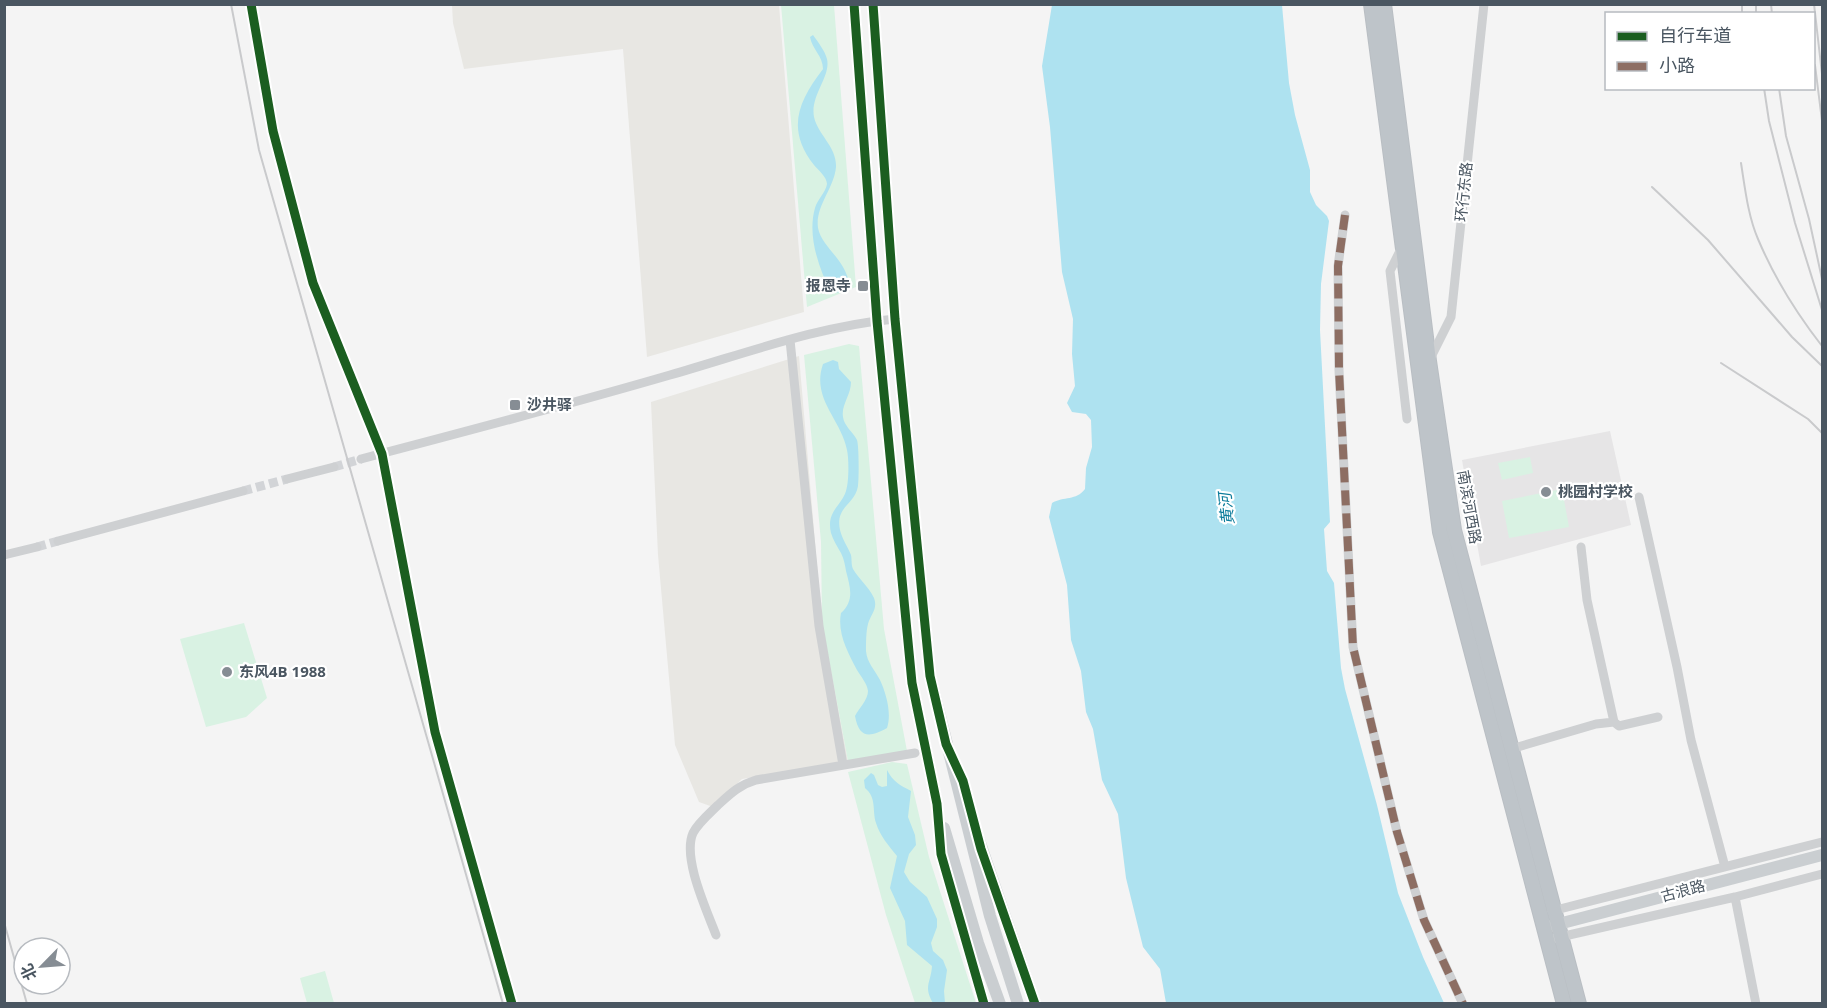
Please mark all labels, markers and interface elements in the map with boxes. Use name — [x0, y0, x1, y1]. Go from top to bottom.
legend — [1605, 12, 1815, 90]
text: 自行车道 — [1659, 23, 1731, 47]
text: 小路 — [1659, 53, 1695, 77]
street label: 环行东路 — [1450, 161, 1476, 223]
place label: 报恩寺 — [806, 275, 851, 295]
marker: 报恩寺 — [856, 279, 870, 293]
place label: 沙井驿 — [527, 394, 572, 414]
marker: 沙井驿 — [508, 398, 522, 412]
street label: 南滨河西路 — [1454, 468, 1486, 546]
place label: 桃园村学校 — [1558, 481, 1633, 501]
marker: 桃园村学校 — [1539, 485, 1553, 499]
water label: 黄河 — [1213, 489, 1239, 526]
place label: 东风4B 1988 — [239, 661, 326, 681]
marker: 东风4B 1988 — [220, 665, 234, 679]
street label: 古浪路 — [1658, 875, 1707, 906]
north arrow — [12, 936, 72, 996]
text: 北 — [15, 960, 42, 984]

